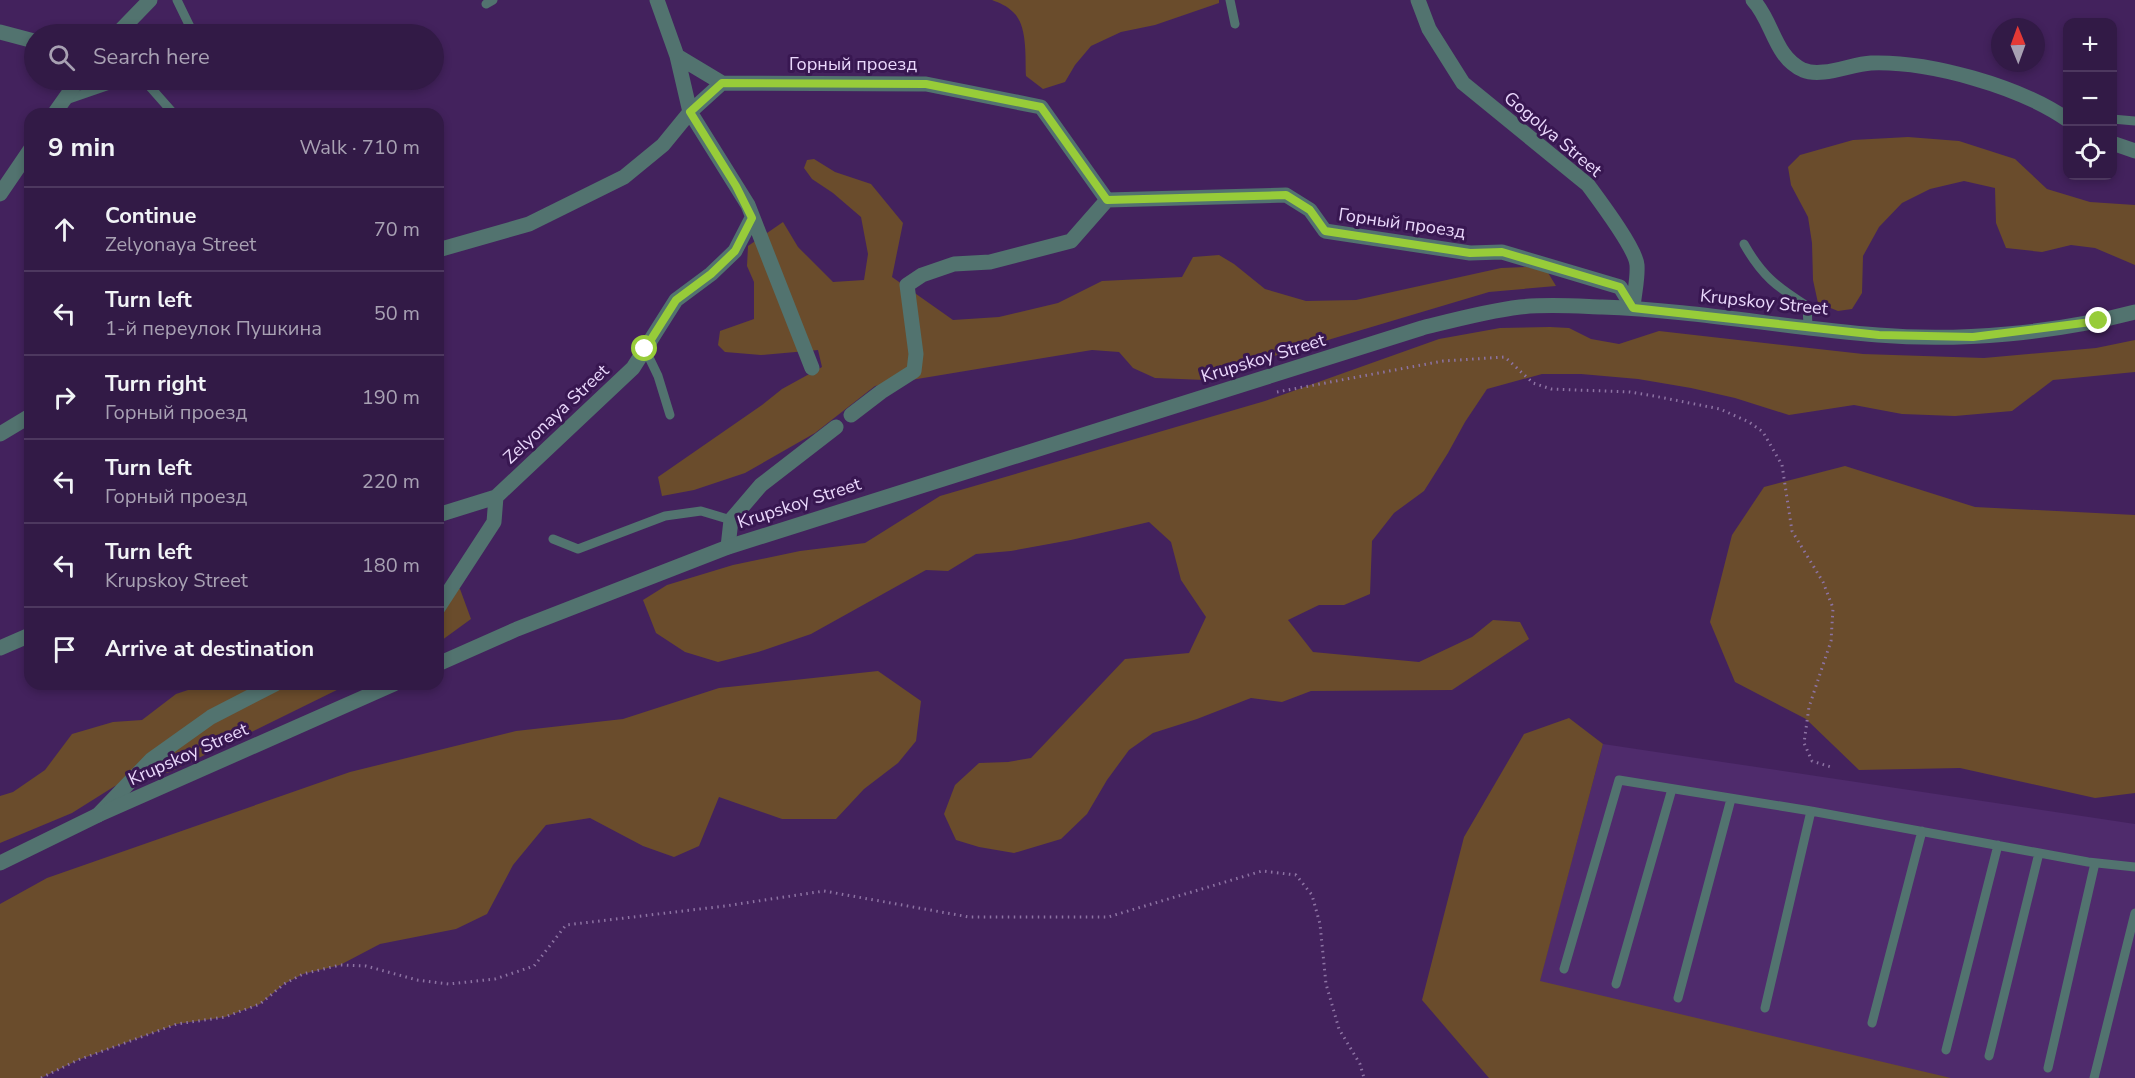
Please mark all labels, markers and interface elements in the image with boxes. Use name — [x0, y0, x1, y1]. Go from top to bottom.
north arrow — [1991, 18, 2045, 72]
map controls — [2063, 18, 2117, 180]
button: + — [2063, 18, 2117, 72]
search box — [24, 24, 444, 90]
icon: search — [45, 41, 78, 74]
text: Search here — [93, 42, 210, 72]
street label: Горный проезд — [789, 52, 917, 76]
button: − — [2063, 72, 2117, 126]
street label: Gogolya Street — [1499, 86, 1608, 183]
button: locate — [2063, 126, 2117, 180]
text: 9 min — [48, 130, 115, 165]
text: Walk · 710 m — [300, 134, 420, 161]
text: Continue — [105, 201, 196, 231]
street label: Горный проезд — [1337, 202, 1467, 244]
icon: ahead — [48, 213, 81, 246]
text: 70 m — [374, 216, 420, 243]
text: Zelyonaya Street — [105, 231, 256, 258]
street label: Krupskoy Street — [1699, 283, 1830, 321]
text: Turn left — [105, 285, 192, 315]
icon: left — [48, 297, 81, 330]
text: 50 m — [374, 300, 420, 327]
route end — [2085, 307, 2111, 333]
text: 1-й переулок Пушкина — [105, 315, 322, 342]
street label: Krupskoy Street — [1198, 328, 1329, 388]
route start — [631, 335, 657, 361]
street label: Zelyonaya Street — [498, 358, 614, 469]
text: Turn right — [105, 369, 206, 399]
icon: right — [48, 381, 81, 414]
text: 190 m — [362, 384, 420, 411]
text: Горный проезд — [105, 399, 247, 426]
text: Turn left — [105, 453, 192, 483]
icon: left — [48, 465, 81, 498]
text: 220 m — [362, 468, 420, 495]
street label: Krupskoy Street — [734, 472, 865, 534]
text: Горный проезд — [105, 483, 247, 510]
text: Turn left — [105, 537, 192, 567]
icon: left — [48, 549, 81, 582]
text: 180 m — [362, 552, 420, 579]
text: Krupskoy Street — [105, 567, 248, 594]
icon: arrive — [48, 633, 81, 666]
text: Arrive at destination — [105, 634, 314, 664]
street label: Krupskoy Street — [124, 717, 252, 791]

